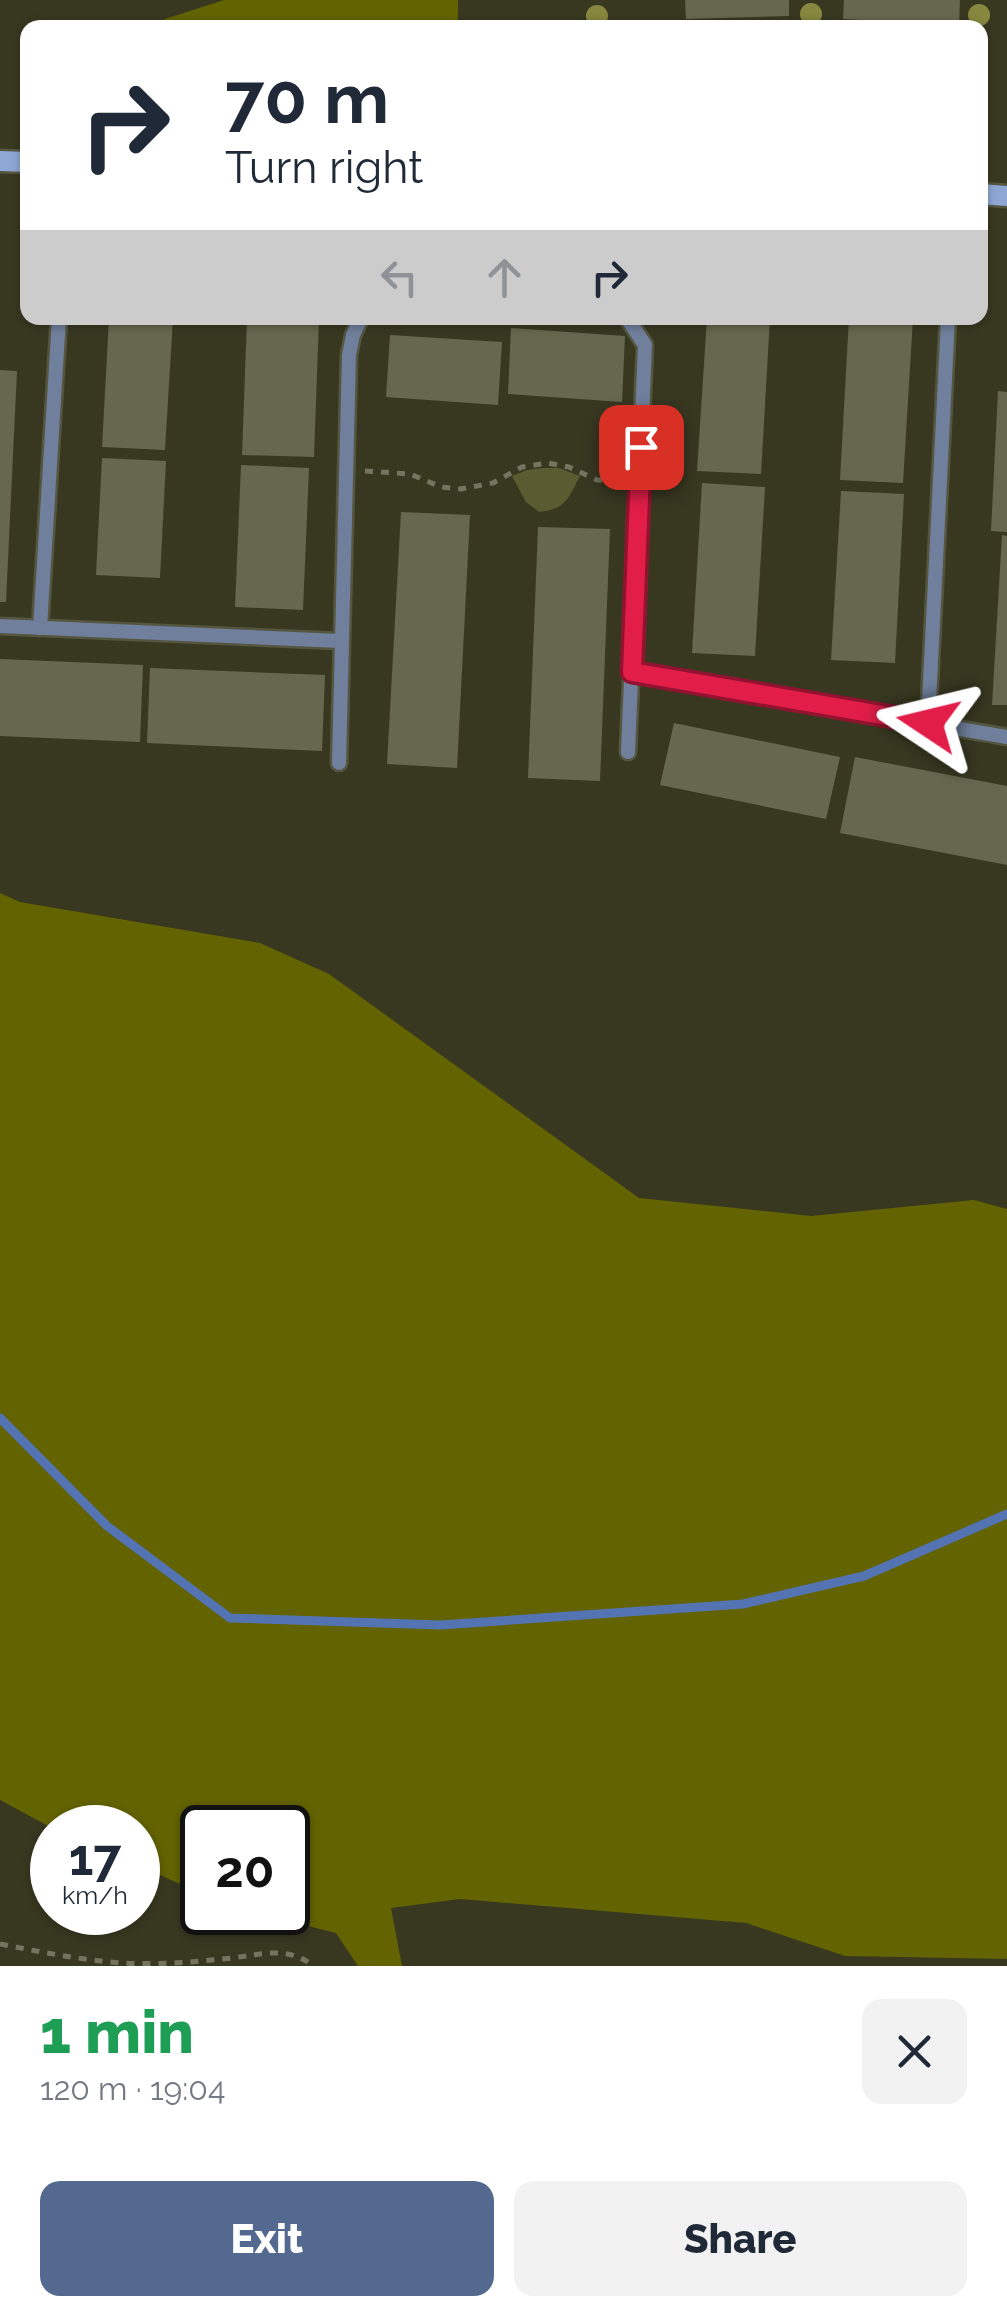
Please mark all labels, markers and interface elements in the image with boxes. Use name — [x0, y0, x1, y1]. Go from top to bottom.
text: 70 m — [225, 57, 389, 139]
icon: right — [60, 60, 190, 190]
text: Turn right — [225, 141, 423, 194]
icon: left — [372, 250, 427, 305]
icon: ahead — [477, 250, 532, 305]
icon: right — [582, 250, 637, 305]
pin — [599, 405, 684, 490]
icon: arrive — [614, 420, 669, 475]
position arrow — [876, 671, 980, 775]
speed limit sign: 20 — [180, 1805, 310, 1935]
text: 17 — [69, 1828, 121, 1887]
text: km/h — [62, 1880, 128, 1910]
text: 1 min — [40, 1997, 194, 2067]
button: close — [862, 1999, 967, 2104]
text: 120 m · 19:04 — [40, 2070, 225, 2107]
button: Exit — [40, 2181, 494, 2296]
button: Share — [514, 2181, 967, 2296]

